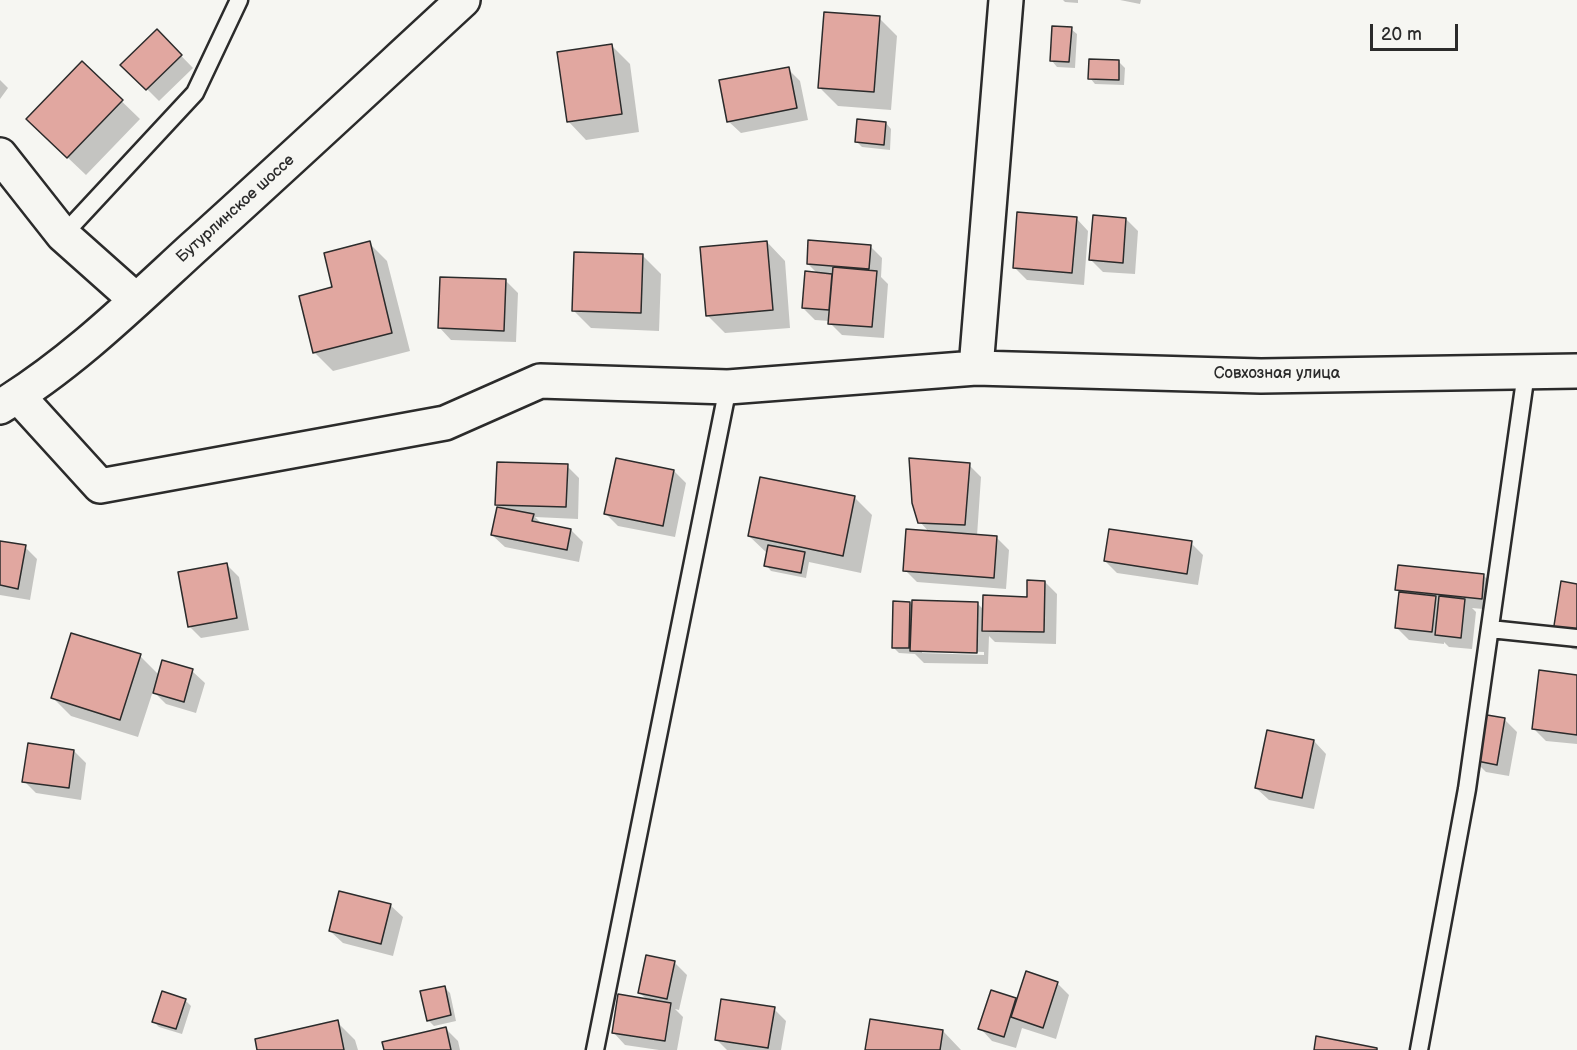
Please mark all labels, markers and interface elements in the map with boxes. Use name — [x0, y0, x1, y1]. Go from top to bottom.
scale bar — [1373, 12, 1462, 50]
text: 20 m — [1381, 24, 1422, 45]
street label: Бутурлинское шоссе — [173, 151, 299, 267]
street label: Совхозная улица — [1214, 364, 1340, 384]

